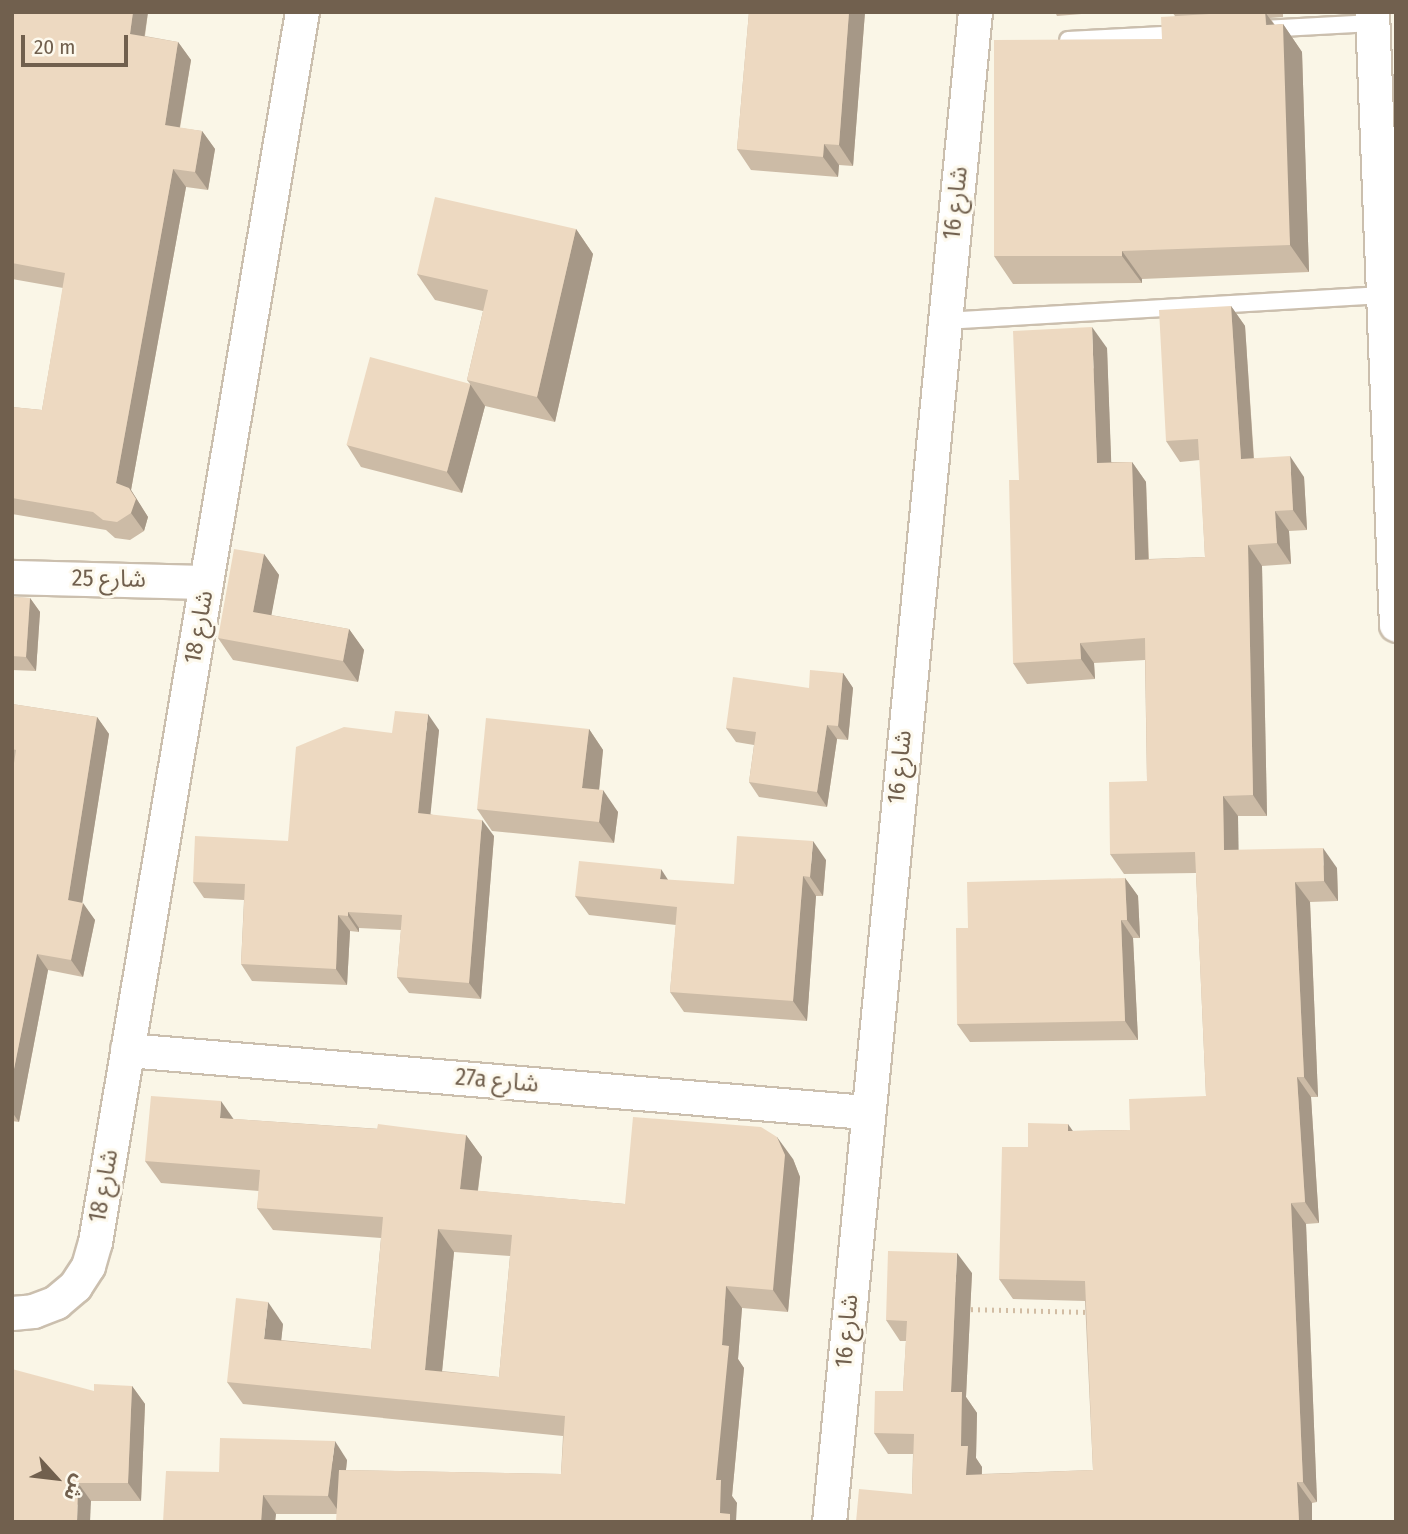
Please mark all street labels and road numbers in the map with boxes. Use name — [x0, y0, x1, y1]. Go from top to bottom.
street label: شارع 16 — [938, 165, 974, 241]
street label: شارع 25 — [72, 564, 146, 594]
street label: شارع 18 — [178, 588, 220, 666]
street label: شارع 16 — [882, 729, 918, 805]
street label: 27a شارع — [454, 1063, 540, 1099]
street label: شارع 18 — [83, 1147, 125, 1225]
street label: شارع 16 — [829, 1293, 865, 1369]

